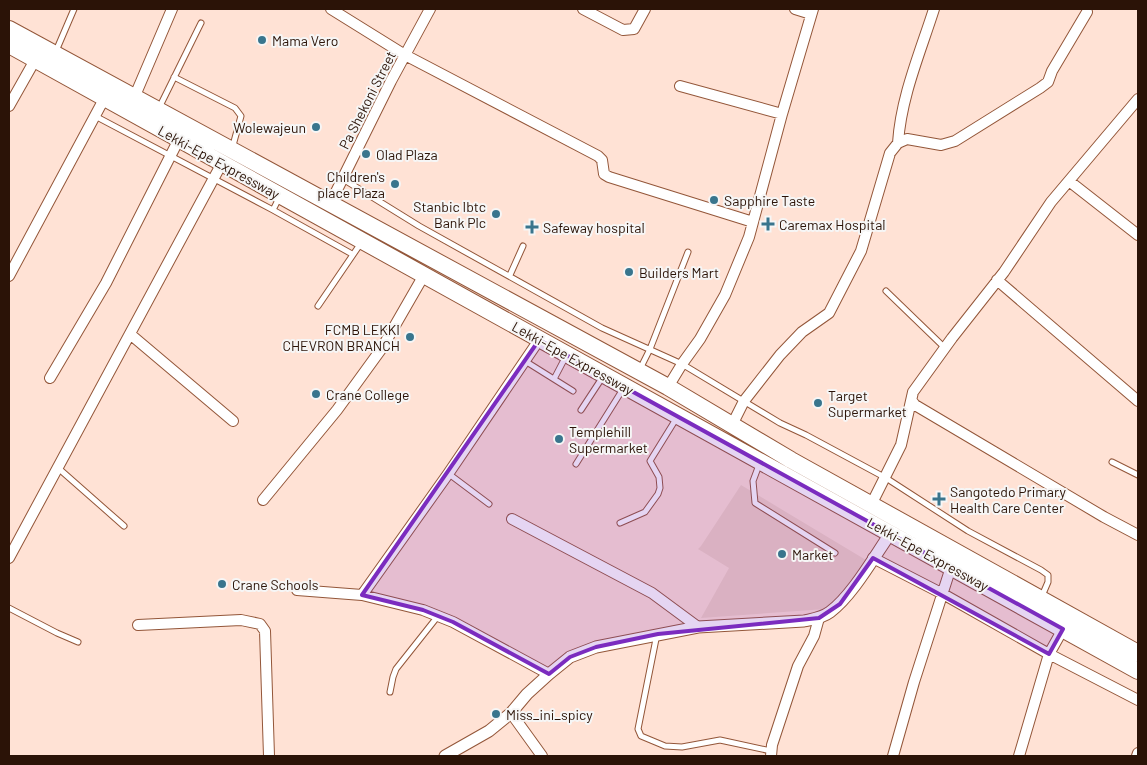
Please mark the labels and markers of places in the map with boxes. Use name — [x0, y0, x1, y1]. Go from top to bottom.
place label: Mama Vero — [272, 32, 338, 49]
marker: Mama Vero — [256, 34, 268, 46]
place label: Wolewajeun — [233, 119, 306, 136]
marker: Wolewajeun — [310, 121, 322, 133]
place label: Olad Plaza — [376, 146, 438, 163]
marker: Olad Plaza — [360, 148, 372, 160]
place label: Children's place Plaza — [317, 168, 385, 201]
marker: Children's place Plaza — [389, 178, 401, 190]
place label: Sapphire Taste — [724, 192, 815, 209]
marker: Sapphire Taste — [708, 194, 720, 206]
place label: Stanbic Ibtc Bank Plc — [413, 198, 486, 231]
marker: Stanbic Ibtc Bank Plc — [490, 208, 502, 220]
place label: Caremax Hospital — [779, 216, 886, 233]
marker: Caremax Hospital — [761, 217, 775, 231]
place label: Safeway hospital — [543, 219, 645, 236]
marker: Safeway hospital — [525, 220, 539, 234]
place label: Builders Mart — [639, 264, 719, 281]
marker: Builders Mart — [623, 266, 635, 278]
place label: FCMB LEKKI CHEVRON BRANCH — [282, 321, 400, 354]
marker: FCMB LEKKI CHEVRON BRANCH — [404, 331, 416, 343]
place label: Crane College — [326, 386, 409, 403]
place label: Target Supermarket — [828, 387, 907, 420]
marker: Crane College — [310, 388, 322, 400]
marker: Target Supermarket — [812, 397, 824, 409]
place label: Templehill Supermarket — [569, 423, 648, 456]
marker: Templehill Supermarket — [553, 433, 565, 445]
place label: Sangotedo Primary Health Care Center — [950, 483, 1066, 516]
marker: Sangotedo Primary Health Care Center — [932, 492, 946, 506]
place label: Market — [792, 546, 833, 563]
marker: Market — [776, 548, 788, 560]
place label: Crane Schools — [232, 576, 319, 593]
marker: Crane Schools — [216, 578, 228, 590]
place label: Miss_ini_spicy — [506, 706, 593, 723]
marker: Miss_ini_spicy — [490, 708, 502, 720]

